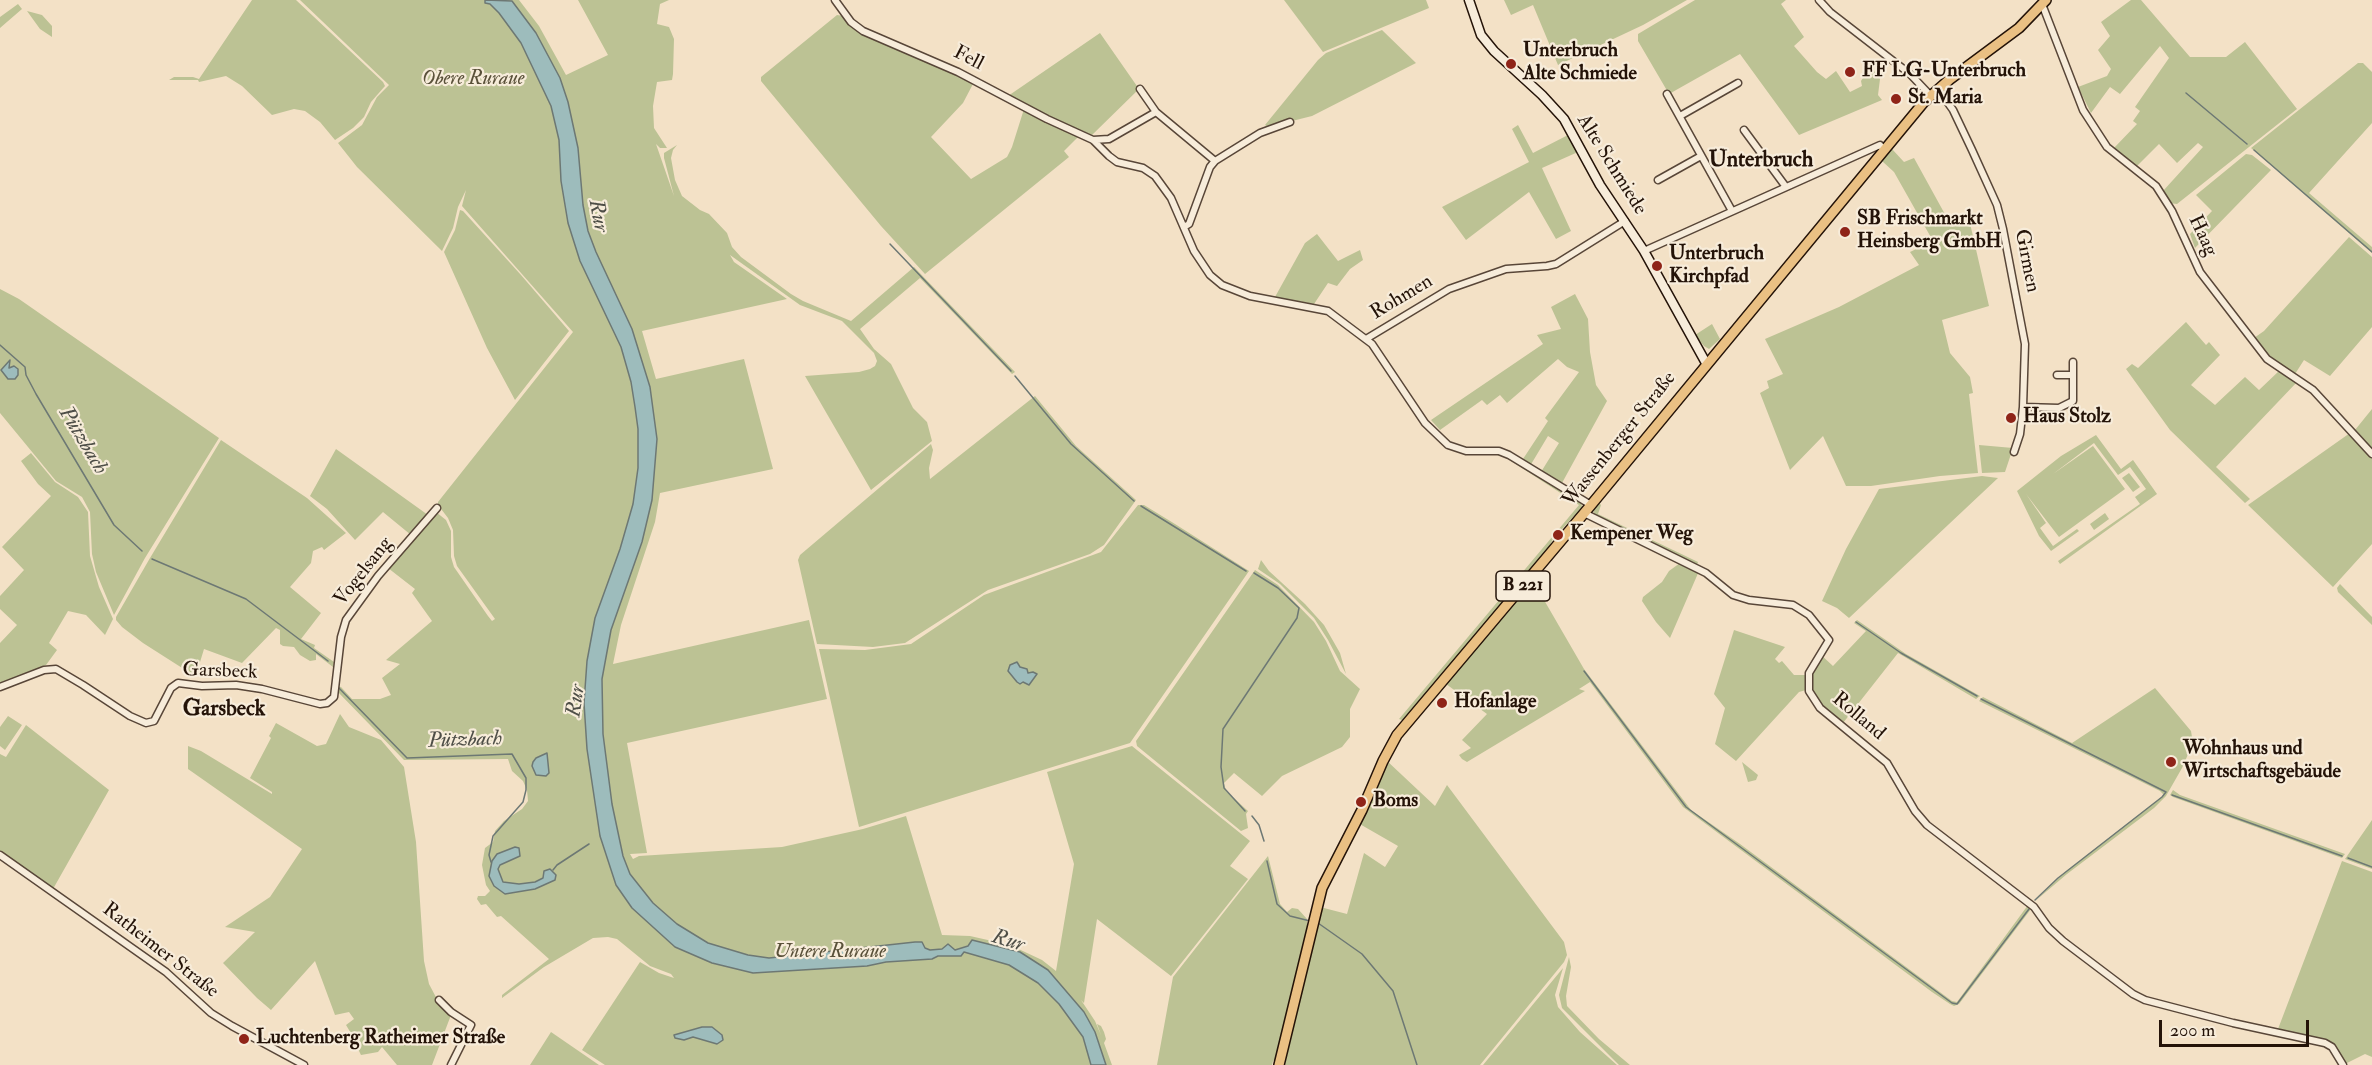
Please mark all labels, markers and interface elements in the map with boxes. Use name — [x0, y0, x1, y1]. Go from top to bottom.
place label: Unterbruch Alte Schmiede — [1523, 40, 1637, 87]
street label: Fell — [949, 41, 987, 77]
marker: Unterbruch Alte Schmiede — [1504, 57, 1518, 71]
place label: FF LG-Unterbruch — [1862, 60, 2026, 84]
marker: FF LG-Unterbruch — [1843, 65, 1857, 79]
park label: Obere Ruraue — [422, 68, 524, 92]
place label: St. Maria — [1908, 87, 1982, 111]
marker: St. Maria — [1889, 92, 1903, 106]
street label: Alte Schmiede — [1571, 110, 1651, 220]
district label: Unterbruch — [1709, 148, 1813, 174]
water label: Rur — [582, 198, 612, 234]
place label: SB Frischmarkt Heinsberg GmbH — [1857, 208, 2002, 255]
street label: Haag — [2182, 212, 2222, 260]
marker: SB Frischmarkt Heinsberg GmbH — [1838, 225, 1852, 239]
street label: Girmen — [2008, 227, 2044, 295]
place label: Unterbruch Kirchpfad — [1669, 243, 1764, 290]
marker: Unterbruch Kirchpfad — [1650, 259, 1664, 273]
street label: Rohmen — [1367, 270, 1437, 326]
street label: Wassenberger Straße — [1558, 368, 1682, 512]
water label: Pützbach — [52, 403, 112, 479]
place label: Haus Stolz — [2023, 406, 2111, 430]
marker: Haus Stolz — [2004, 411, 2018, 425]
place label: Kempener Weg — [1570, 523, 1693, 547]
marker: Kempener Weg — [1551, 528, 1565, 542]
street label: Vogelsang — [330, 533, 398, 611]
road number: B 221 — [1496, 571, 1550, 601]
street label: Garsbeck — [182, 659, 258, 685]
water label: Rur — [562, 683, 592, 719]
street label: Rolland — [1826, 688, 1890, 746]
place label: Hofanlage — [1454, 691, 1536, 715]
marker: Hofanlage — [1435, 696, 1449, 710]
district label: Garsbeck — [183, 697, 265, 723]
water label: Pützbach — [427, 727, 503, 755]
place label: Wohnhaus und Wirtschaftsgebäude — [2183, 738, 2341, 785]
marker: Wohnhaus und Wirtschaftsgebäude — [2164, 755, 2178, 769]
place label: Boms — [1373, 790, 1418, 814]
marker: Boms — [1354, 795, 1368, 809]
street label: Ratheimer Straße — [97, 898, 223, 1004]
water label: Rur — [989, 925, 1027, 959]
park label: Untere Ruraue — [774, 941, 886, 965]
scale bar — [2162, 1008, 2312, 1046]
text: 200 m — [2170, 1019, 2215, 1042]
place label: Luchtenberg Ratheimer Straße — [256, 1027, 505, 1051]
marker: Luchtenberg Ratheimer Straße — [237, 1032, 251, 1046]

